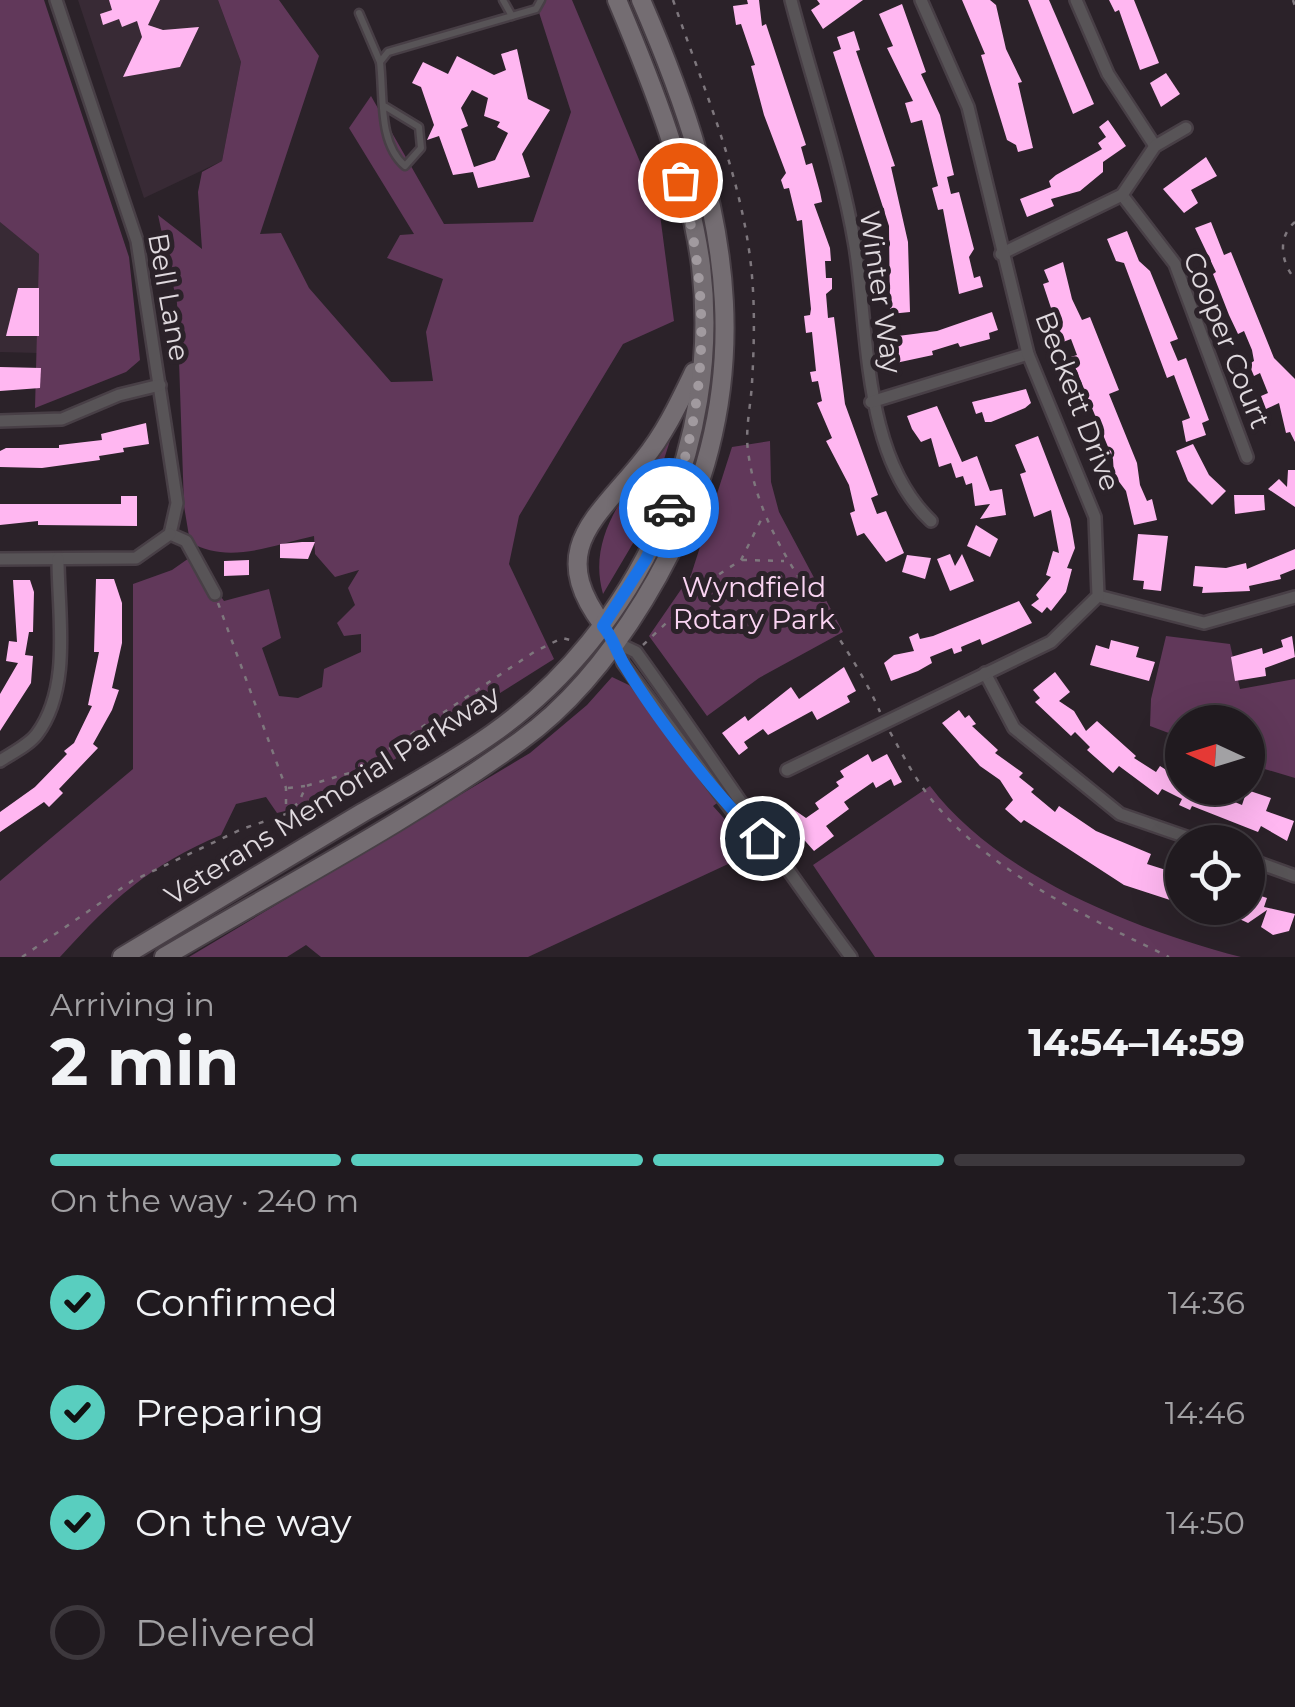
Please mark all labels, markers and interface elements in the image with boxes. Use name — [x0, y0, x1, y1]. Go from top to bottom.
pin — [638, 138, 723, 223]
icon: bag — [653, 153, 708, 208]
street label: Winter Way — [853, 208, 909, 376]
street label: Bell Lane — [141, 230, 197, 364]
street label: Cooper Court — [1176, 247, 1278, 433]
street label: Beckett Drive — [1028, 306, 1128, 496]
courier — [619, 458, 719, 558]
icon: car — [642, 481, 697, 536]
park label: Wyndfield Rotary Park — [673, 570, 836, 636]
street label: Veterans Memorial Parkway — [158, 677, 506, 912]
north arrow — [1165, 705, 1265, 805]
map controls — [1165, 705, 1265, 925]
pin — [720, 796, 805, 881]
icon: home — [735, 811, 790, 866]
button: locate — [1165, 825, 1265, 925]
text: Arriving in — [50, 985, 215, 1024]
text: 14:54–14:59 — [1028, 1019, 1245, 1066]
text: 2 min — [50, 1022, 239, 1101]
text: On the way · 240 m — [50, 1181, 359, 1220]
icon: check — [50, 1275, 105, 1330]
text: Confirmed — [135, 1279, 338, 1326]
text: 14:36 — [1168, 1283, 1245, 1322]
icon: check — [50, 1385, 105, 1440]
text: Preparing — [135, 1389, 324, 1436]
text: 14:46 — [1165, 1393, 1245, 1432]
icon: check — [50, 1495, 105, 1550]
text: On the way — [135, 1499, 352, 1546]
text: 14:50 — [1166, 1503, 1245, 1542]
text: Delivered — [135, 1609, 316, 1656]

